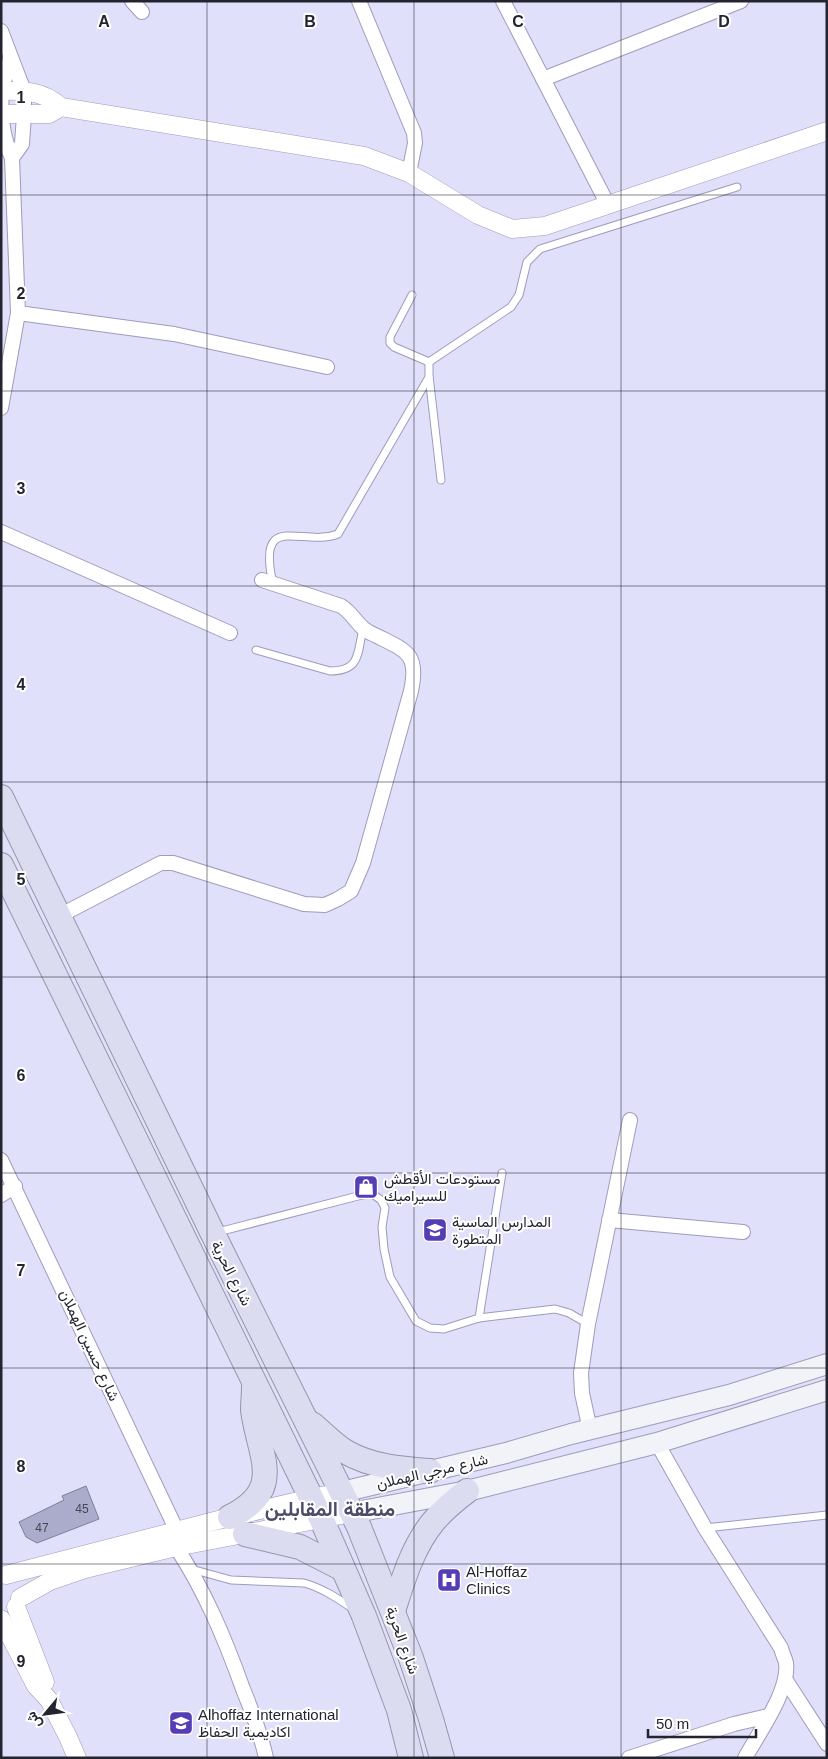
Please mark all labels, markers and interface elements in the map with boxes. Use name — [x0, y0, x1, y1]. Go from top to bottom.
text: A — [98, 13, 110, 30]
text: B — [304, 13, 316, 30]
text: C — [512, 13, 524, 30]
text: D — [718, 13, 730, 30]
text: 1 — [17, 89, 26, 106]
text: 2 — [17, 285, 26, 302]
text: 3 — [17, 480, 26, 497]
text: 4 — [17, 676, 26, 693]
text: 5 — [17, 871, 26, 888]
text: 6 — [17, 1067, 26, 1084]
place label: مستودعات الأقطش للسيراميك — [384, 1170, 500, 1205]
shop icon: مستودعات الأقطش للسيراميك — [353, 1174, 379, 1200]
place label: المدارس الماسية المتطورة — [452, 1213, 551, 1248]
school or university icon: المدارس الماسية المتطورة — [422, 1217, 448, 1243]
street label: شارع الحرية — [206, 1238, 256, 1310]
text: 7 — [17, 1262, 26, 1279]
street label: شارع حسين الهملان — [54, 1287, 123, 1405]
street label: شارع مرجي الهملان — [375, 1450, 491, 1497]
text: 8 — [17, 1458, 26, 1475]
district label: منطقة المقابلين — [265, 1498, 395, 1521]
house number: 45 — [75, 1502, 89, 1516]
house number: 47 — [35, 1521, 49, 1535]
place label: Al-Hoffaz Clinics — [466, 1563, 527, 1597]
hospital icon: Al-Hoffaz Clinics — [436, 1567, 462, 1593]
street label: شارع الحرية — [380, 1604, 423, 1677]
text: 9 — [17, 1653, 26, 1670]
north arrow — [20, 1689, 70, 1739]
place label: Alhoffaz International اكاديمية الحفاظ — [198, 1706, 339, 1741]
scale bar — [648, 1706, 756, 1738]
text: ش — [22, 1708, 46, 1732]
school or university icon: Alhoffaz International اكاديمية الحفاظ — [168, 1710, 194, 1736]
text: 50 m — [656, 1715, 689, 1732]

